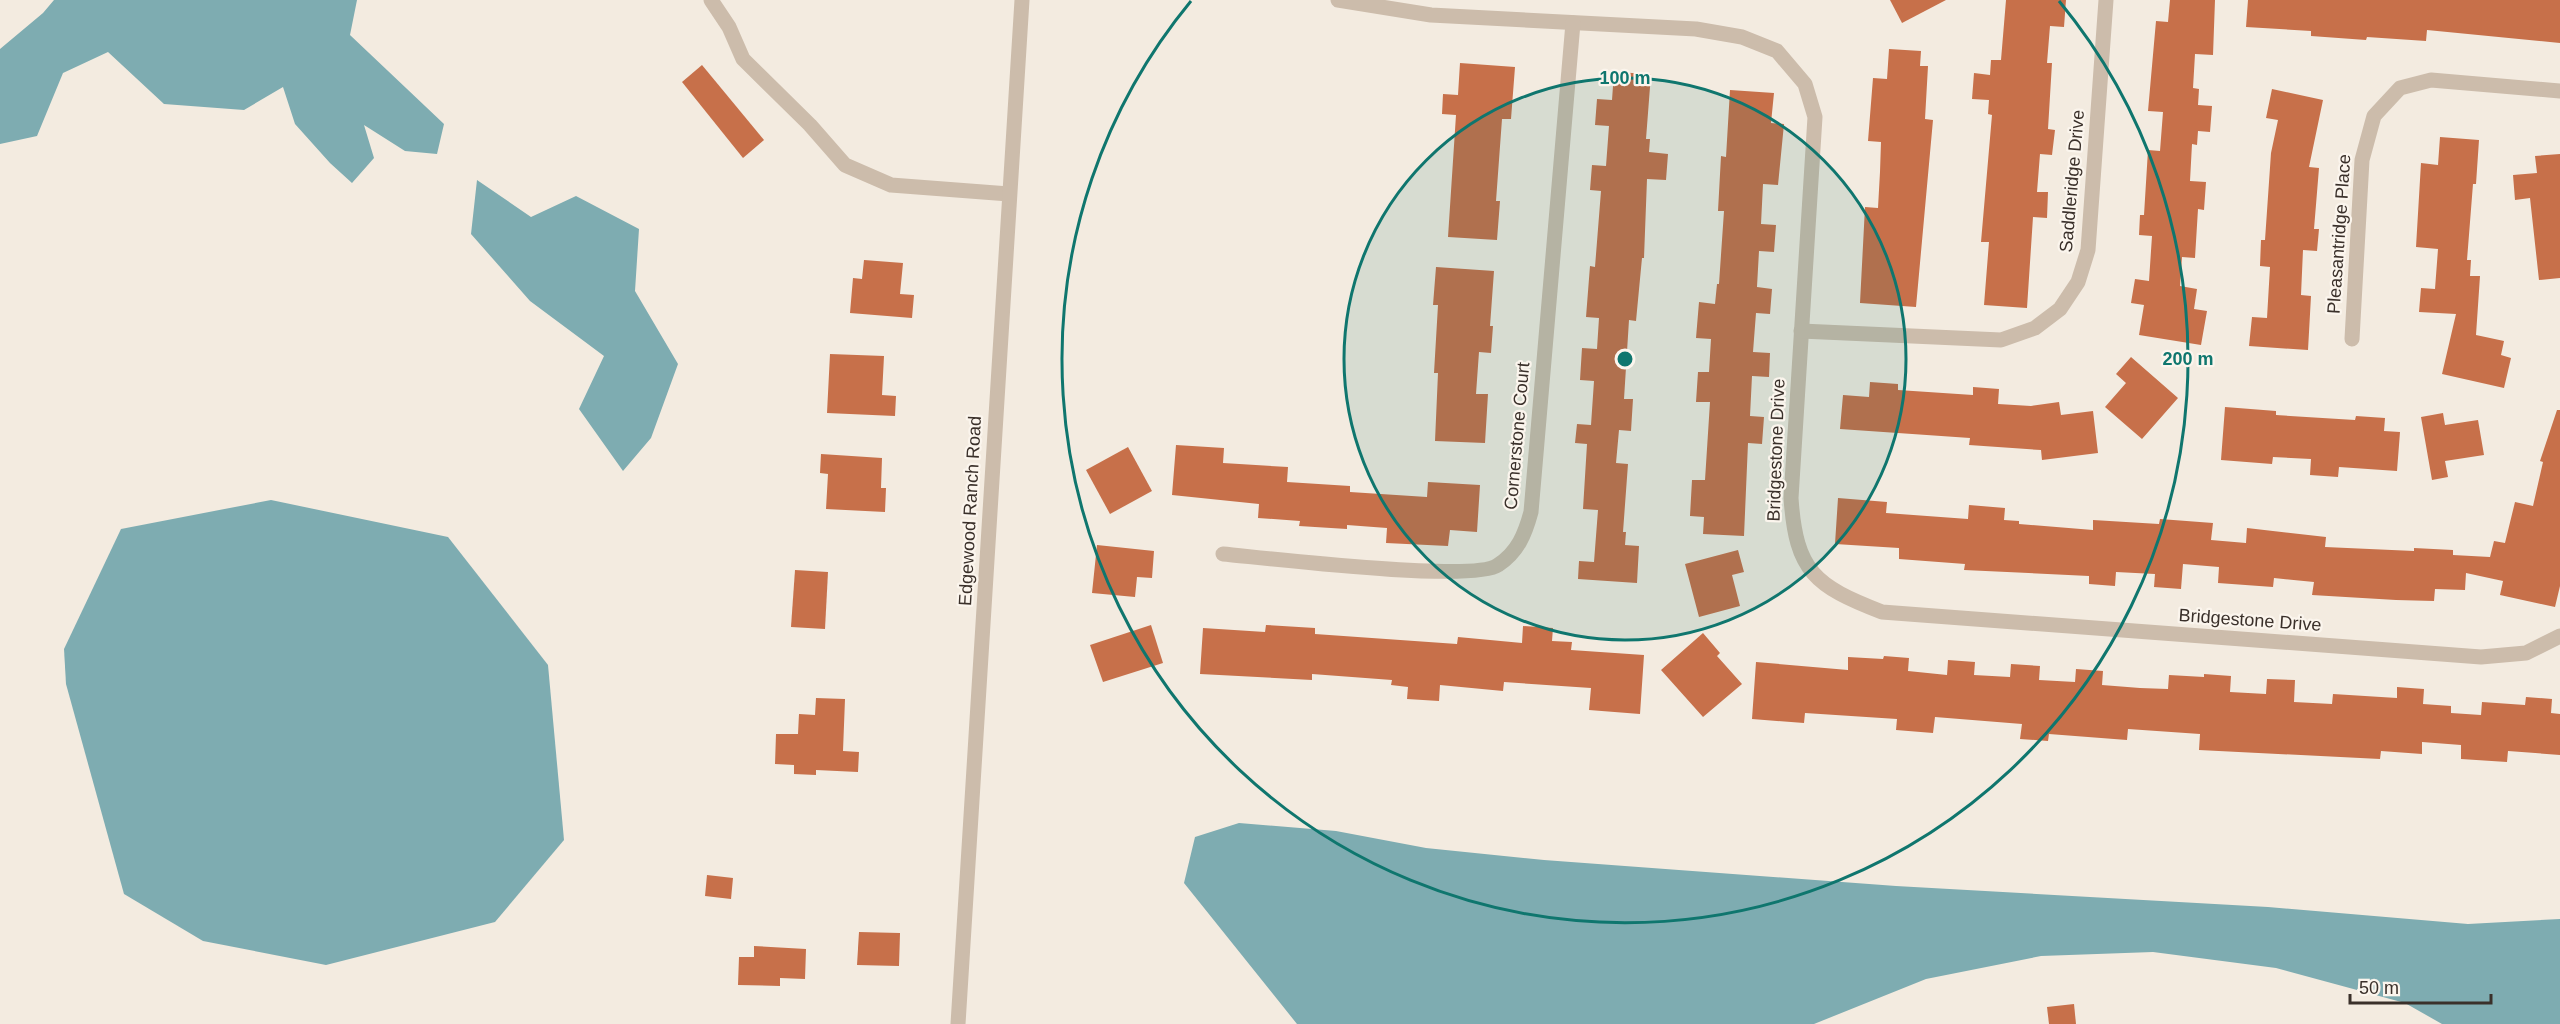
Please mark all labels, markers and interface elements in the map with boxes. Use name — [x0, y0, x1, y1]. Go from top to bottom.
text: 100 m — [1599, 68, 1651, 88]
street label: Saddleridge Drive — [2056, 109, 2088, 253]
street label: Pleasantridge Place — [2323, 153, 2355, 315]
centre of rings — [1615, 349, 1635, 369]
text: 200 m — [2162, 349, 2214, 369]
street label: Cornerstone Court — [1501, 361, 1533, 511]
street label: Bridgestone Drive — [1764, 378, 1788, 522]
street label: Edgewood Ranch Road — [955, 416, 985, 606]
street label: Bridgestone Drive — [2178, 605, 2322, 635]
scale bar — [2350, 967, 2491, 1005]
text: 50 m — [2359, 978, 2399, 998]

